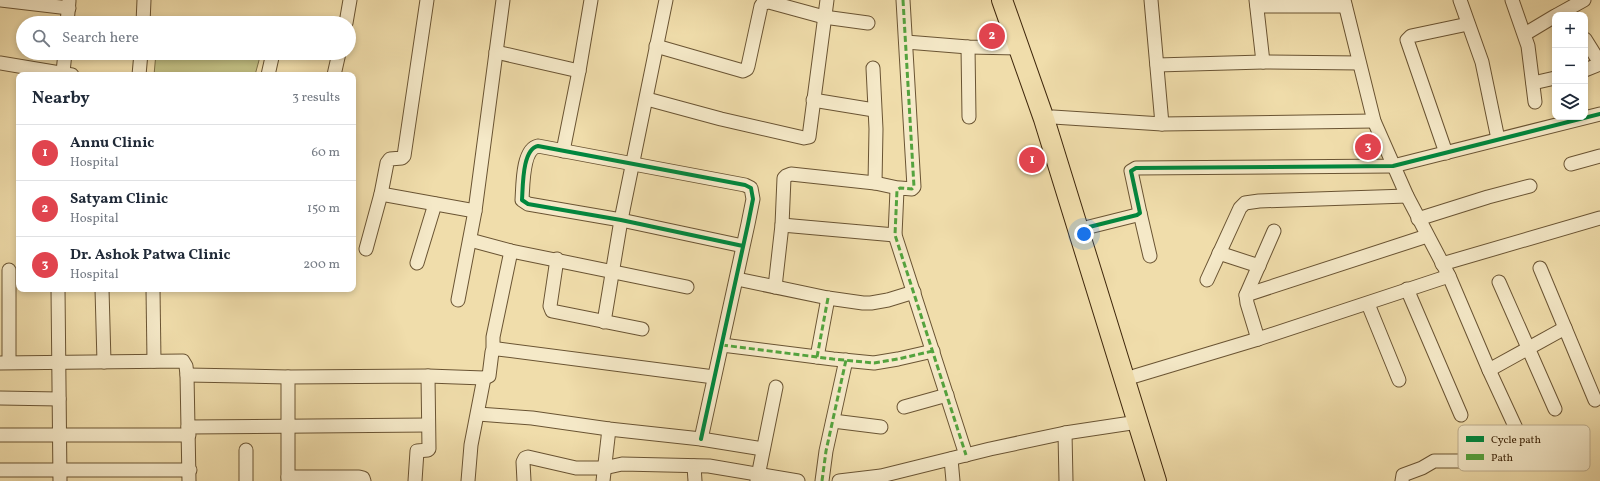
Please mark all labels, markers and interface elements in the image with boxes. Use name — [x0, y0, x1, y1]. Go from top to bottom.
map controls — [1552, 12, 1588, 120]
button: + — [1552, 12, 1588, 48]
search box — [16, 16, 356, 60]
pin: 2 — [979, 21, 1005, 51]
icon: search — [30, 27, 52, 49]
text: Search here — [62, 28, 139, 49]
button: − — [1552, 48, 1588, 84]
button: layers — [1552, 84, 1588, 120]
text: Nearby — [32, 87, 90, 110]
text: 3 results — [292, 89, 340, 107]
pin: 3 — [1355, 132, 1381, 162]
text: Annu Clinic — [70, 133, 154, 154]
text: 1 — [42, 144, 48, 162]
text: 60 m — [312, 144, 340, 162]
pin: 1 — [1019, 145, 1045, 175]
text: Hospital — [70, 154, 119, 172]
text: Satyam Clinic — [70, 189, 168, 210]
text: 2 — [42, 200, 48, 218]
text: 150 m — [307, 200, 340, 218]
text: Hospital — [70, 210, 119, 228]
your location — [1074, 224, 1094, 244]
text: Dr. Ashok Patwa Clinic — [70, 245, 230, 266]
text: 3 — [42, 256, 48, 274]
text: 200 m — [303, 256, 340, 274]
text: Hospital — [70, 266, 119, 284]
legend — [1458, 425, 1590, 471]
text: Cycle path — [1491, 433, 1541, 448]
text: Path — [1491, 451, 1514, 466]

